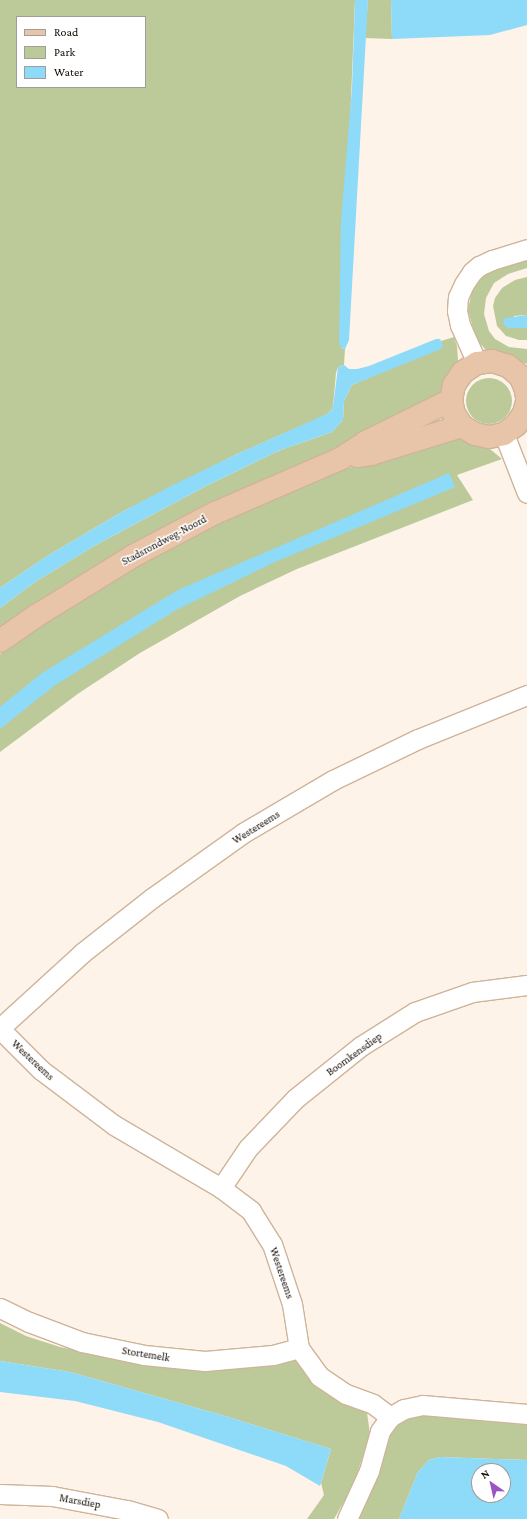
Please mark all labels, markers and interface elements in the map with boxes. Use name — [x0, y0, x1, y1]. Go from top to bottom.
legend — [16, 16, 146, 88]
text: Road — [54, 25, 78, 39]
text: Park — [54, 45, 75, 59]
text: Water — [54, 65, 83, 79]
street label: Stadsrondweg-Noord — [119, 512, 209, 568]
street label: Westereems — [230, 807, 282, 847]
street label: Boomkensdiep — [324, 1029, 384, 1079]
street label: Westereems — [9, 1037, 57, 1083]
street label: Westereems — [267, 1245, 297, 1301]
street label: Stortemelk — [121, 1344, 171, 1364]
north arrow — [471, 1463, 511, 1503]
text: N — [478, 1467, 491, 1481]
street label: Marsdiep — [58, 1491, 102, 1511]

